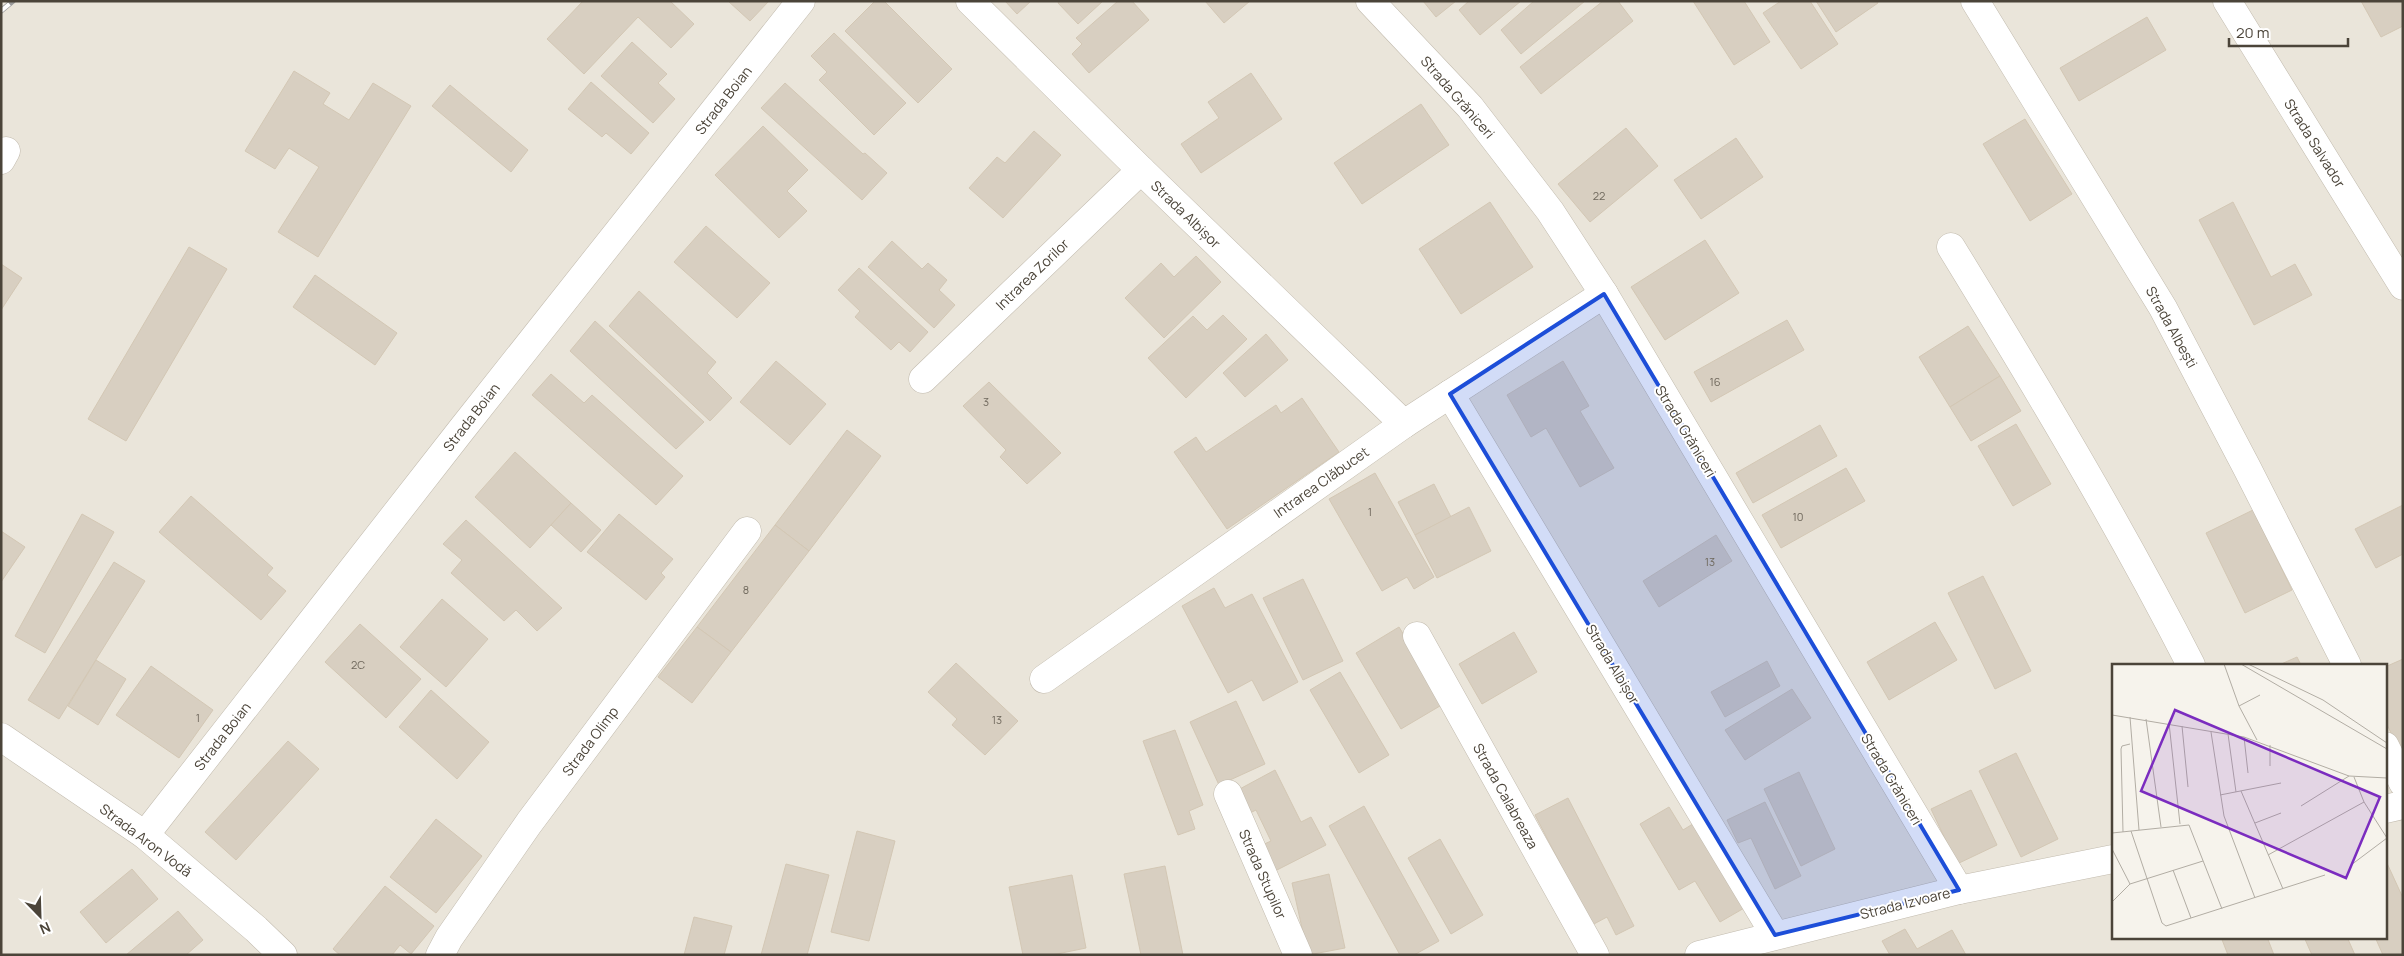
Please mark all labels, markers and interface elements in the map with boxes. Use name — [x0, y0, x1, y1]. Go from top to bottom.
scale bar — [2229, 15, 2348, 47]
text: 20 m — [2236, 22, 2269, 43]
street label: Strada Grăniceri — [1417, 52, 1499, 142]
street label: Strada Boian — [690, 62, 756, 138]
street label: Strada Salvador — [2280, 95, 2350, 191]
street label: Strada Albișor — [1147, 176, 1225, 252]
house number: 22 — [1593, 188, 1605, 203]
street label: Intrarea Zorilor — [991, 234, 1073, 314]
street label: Strada Albești — [2142, 283, 2202, 371]
house number: 16 — [1709, 374, 1721, 389]
street label: Strada Boian — [438, 379, 504, 455]
street label: Strada Grăniceri — [1651, 382, 1721, 480]
house number: 3 — [983, 394, 989, 409]
street label: Intrarea Clăbucet — [1270, 442, 1373, 522]
house number: 1 — [1368, 504, 1372, 519]
house number: 10 — [1792, 509, 1804, 524]
house number: 13 — [1705, 554, 1715, 569]
house number: 8 — [743, 582, 749, 597]
street label: Strada Albișor — [1582, 621, 1644, 707]
house number: 2C — [351, 657, 365, 672]
inset map — [2112, 664, 2386, 938]
street label: Strada Boian — [189, 698, 255, 774]
street label: Strada Olimp — [558, 702, 622, 780]
house number: 1 — [196, 710, 200, 725]
house number: 13 — [992, 712, 1002, 727]
street label: Strada Grăniceri — [1857, 730, 1927, 828]
street label: Strada Calabreaza — [1469, 740, 1543, 852]
street label: Strada Aron Vodă — [96, 799, 196, 881]
street label: Strada Stupilor — [1235, 826, 1291, 922]
street label: Strada Izvoare — [1858, 883, 1952, 923]
north arrow — [15, 891, 65, 941]
text: N — [37, 918, 54, 939]

